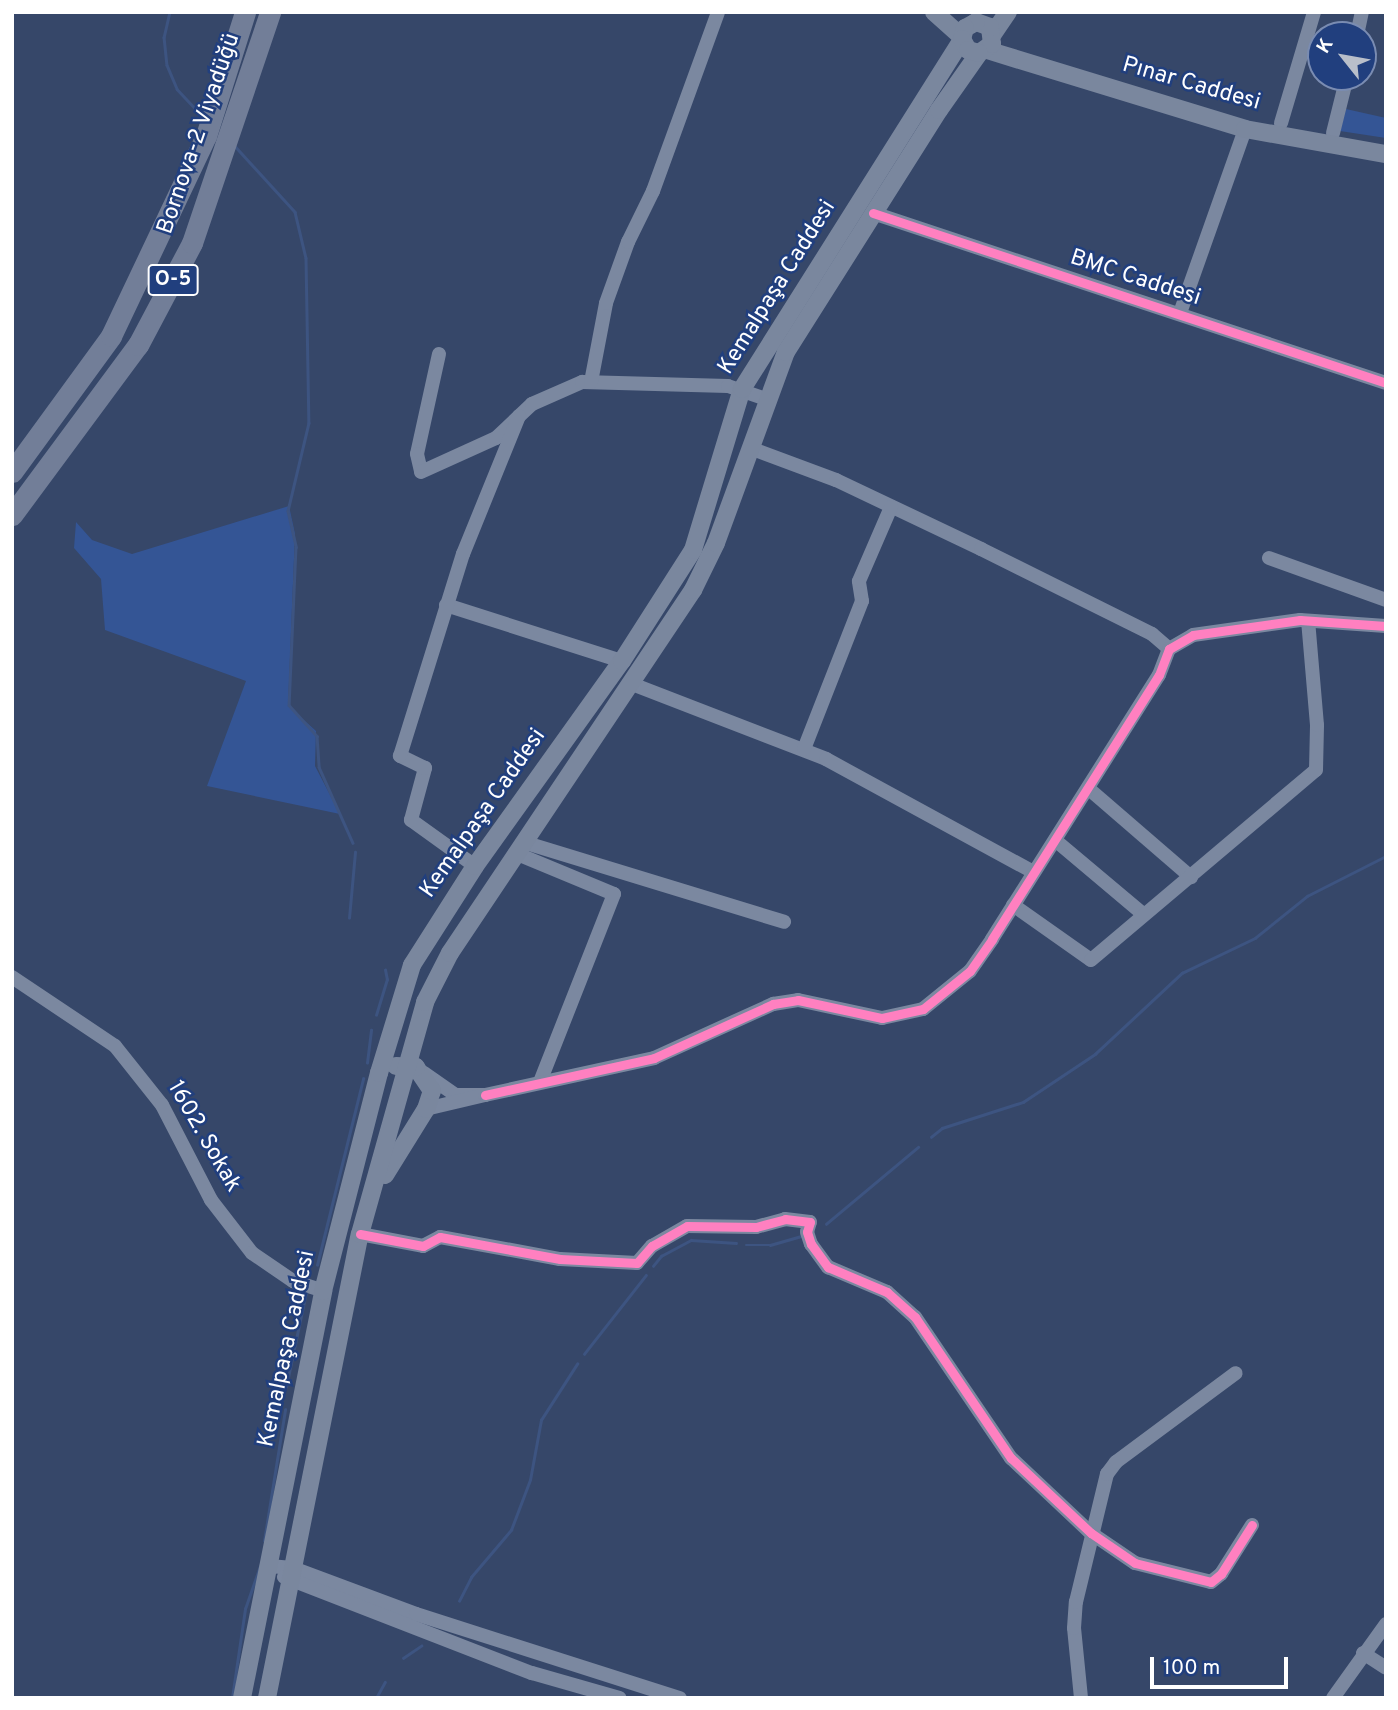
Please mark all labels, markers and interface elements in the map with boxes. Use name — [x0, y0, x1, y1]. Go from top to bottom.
north arrow — [1307, 21, 1377, 91]
street label: Bornova-2 Viyadüğü — [152, 29, 248, 239]
text: K — [1312, 34, 1339, 58]
street label: Pınar Caddesi — [1119, 52, 1263, 118]
street label: Kemalpaşa Caddesi — [713, 196, 843, 380]
street label: BMC Caddesi — [1066, 245, 1204, 313]
road number: O-5 — [147, 262, 199, 298]
street label: Kemalpaşa Caddesi — [415, 724, 553, 904]
street label: 1602. Sokak — [160, 1076, 246, 1198]
street label: Kemalpaşa Caddesi — [254, 1248, 322, 1450]
scale bar — [1153, 1644, 1291, 1688]
text: 100 m — [1163, 1655, 1220, 1682]

